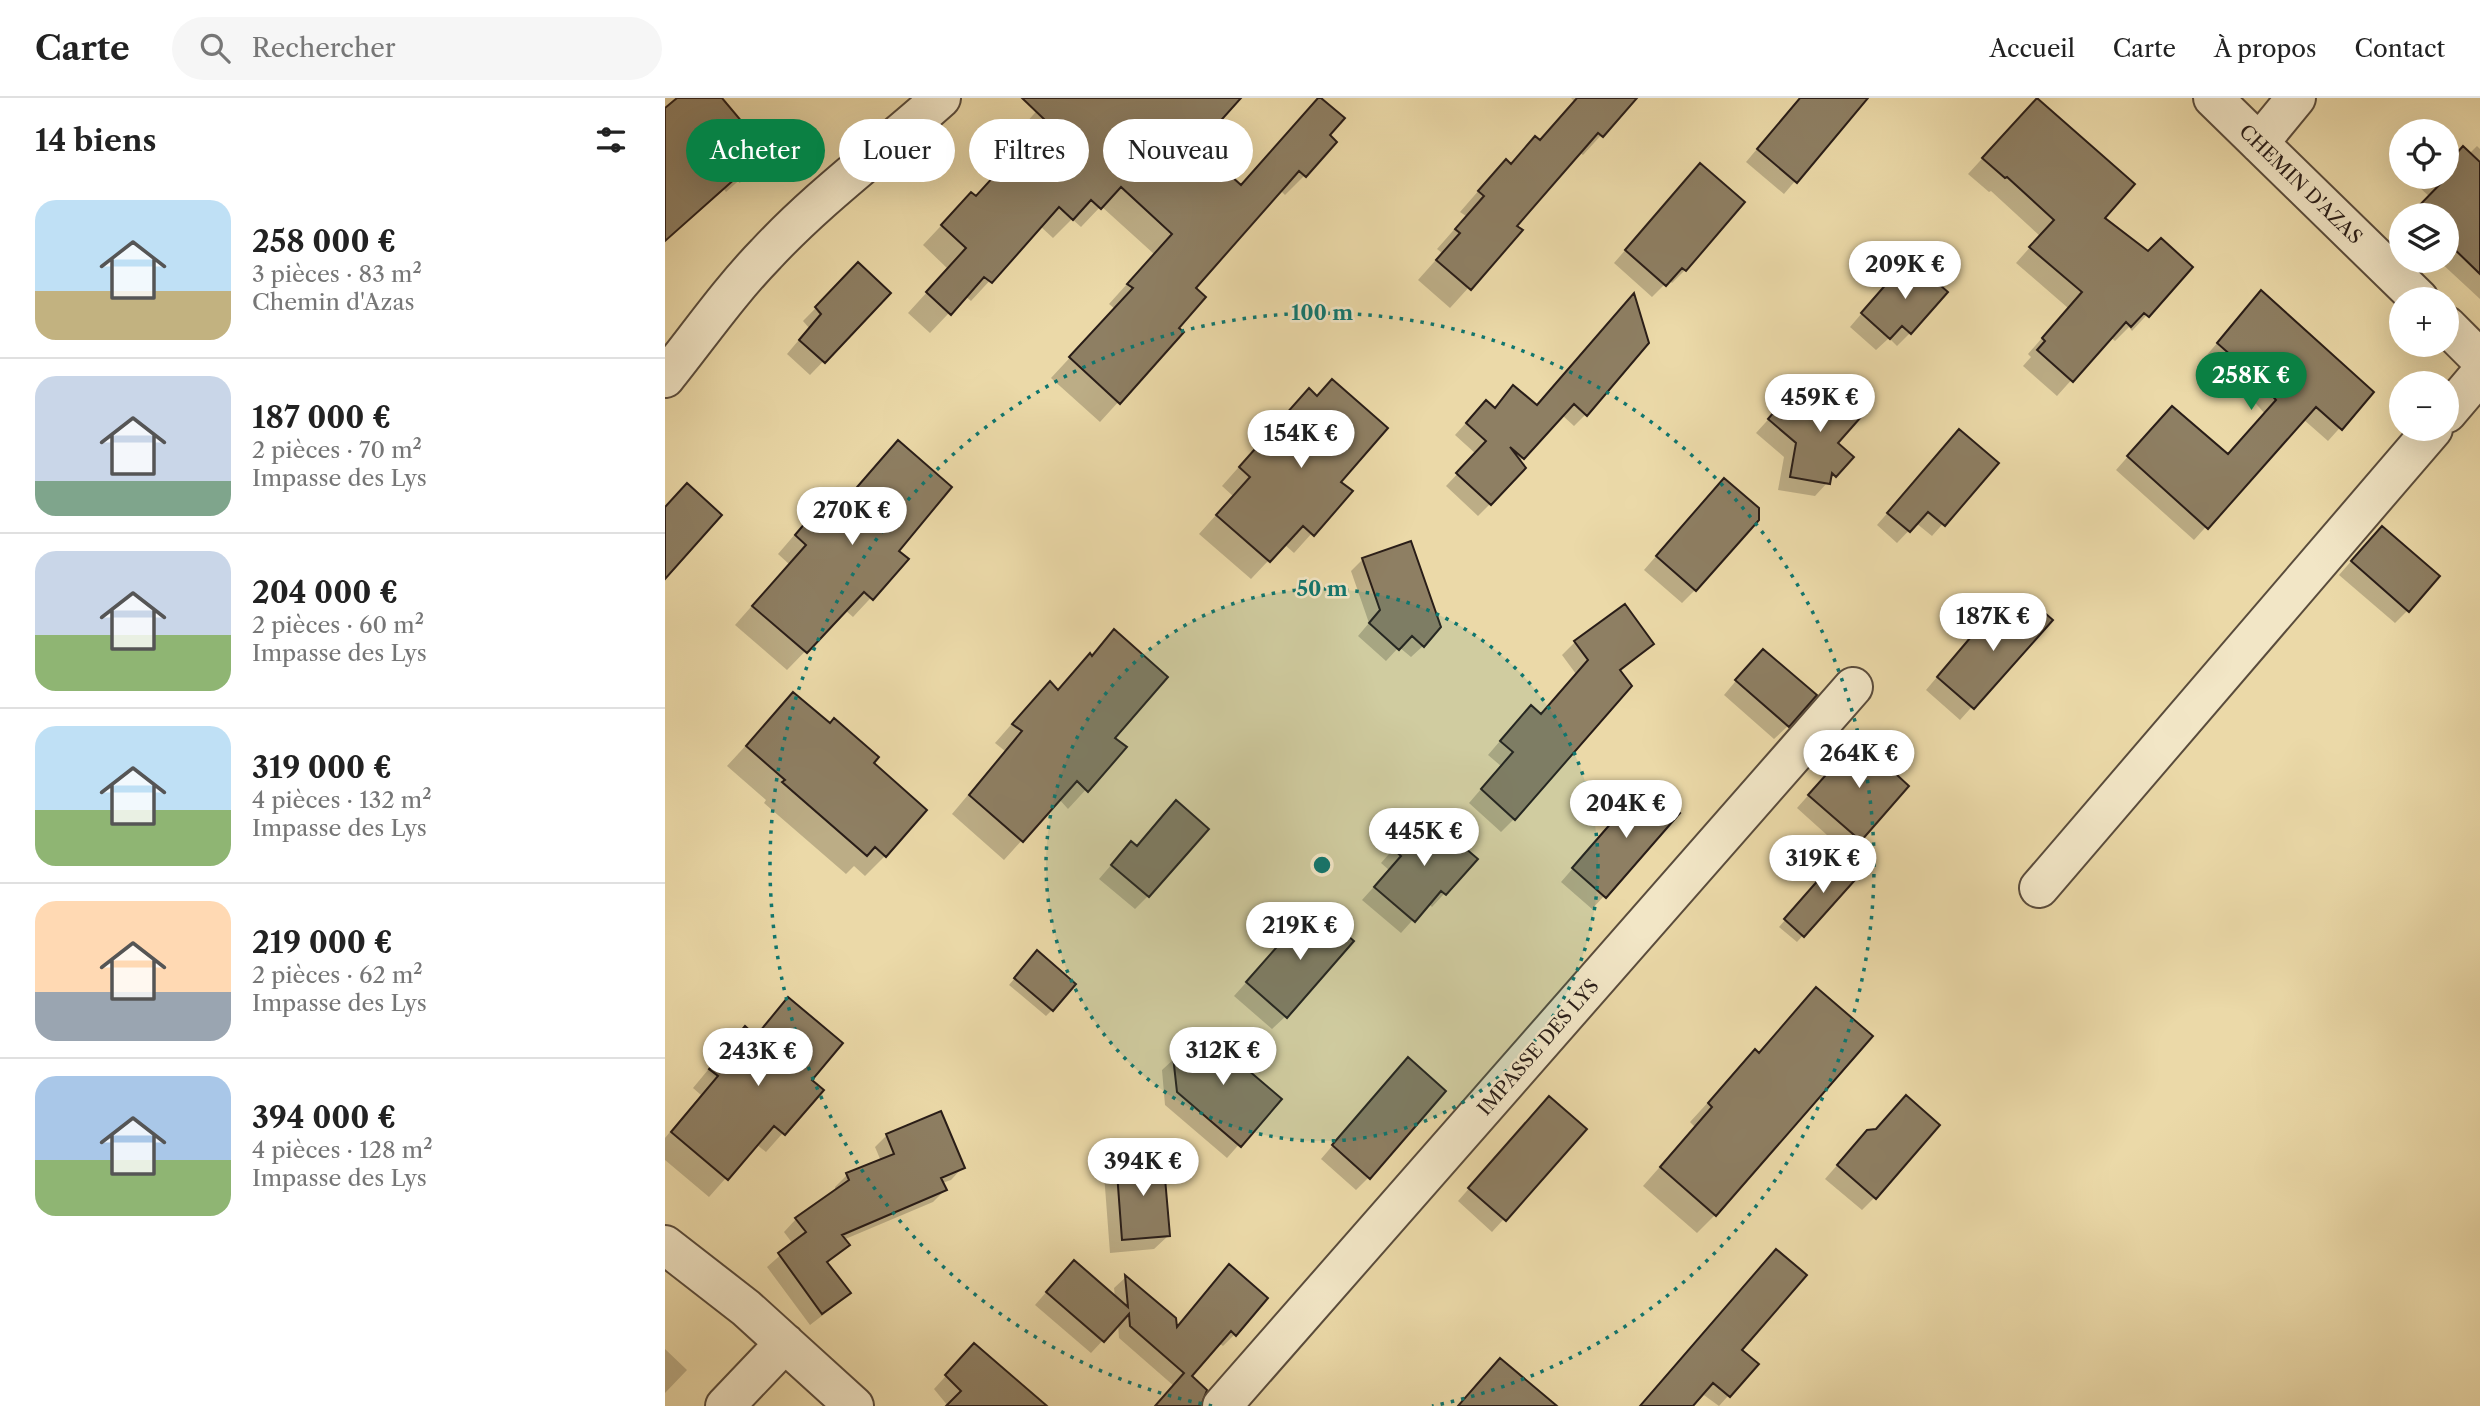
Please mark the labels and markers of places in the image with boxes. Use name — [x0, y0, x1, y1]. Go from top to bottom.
pin: 209K € — [1848, 242, 1962, 301]
pin: 258K € — [2194, 352, 2308, 412]
pin: 459K € — [1763, 374, 1877, 434]
pin: 154K € — [1244, 410, 1358, 470]
pin: 270K € — [795, 488, 909, 547]
pin: 187K € — [1936, 594, 2050, 653]
pin: 264K € — [1802, 730, 1916, 790]
pin: 204K € — [1569, 780, 1683, 840]
pin: 445K € — [1367, 808, 1481, 868]
pin: 319K € — [1766, 836, 1880, 895]
centre of rings — [1310, 853, 1334, 877]
pin: 219K € — [1243, 902, 1357, 962]
pin: 243K € — [701, 1028, 815, 1088]
pin: 312K € — [1166, 1028, 1280, 1087]
pin: 394K € — [1086, 1138, 1200, 1198]

